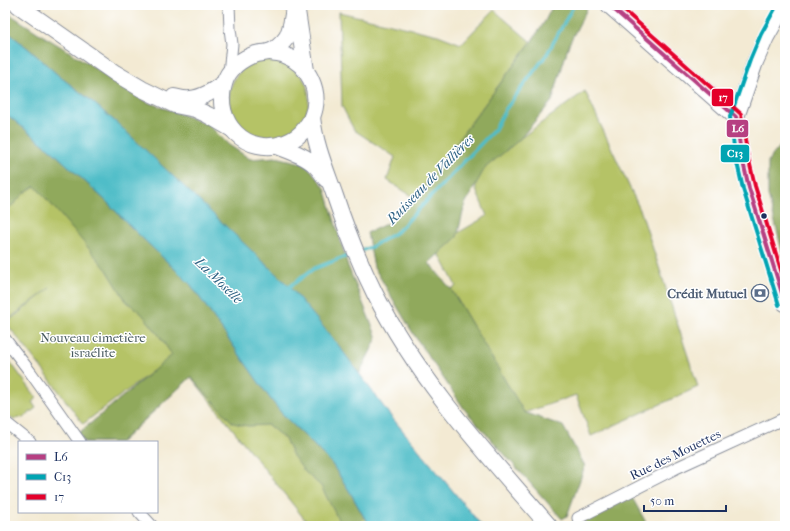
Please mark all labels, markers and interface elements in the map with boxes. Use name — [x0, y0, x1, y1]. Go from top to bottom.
line badge: 17 — [711, 88, 734, 107]
text: 17 — [718, 91, 728, 104]
line badge: L6 — [726, 119, 749, 138]
text: L6 — [732, 122, 745, 135]
water label: Ruisseau de Vallières — [383, 130, 478, 228]
line badge: C13 — [720, 144, 750, 163]
text: C13 — [727, 147, 743, 160]
unlabelled marker — [759, 211, 769, 221]
water label: La Moselle — [191, 253, 246, 307]
bank icon: Crédit Mutuel — [750, 283, 770, 303]
place label: Crédit Mutuel — [667, 286, 747, 301]
park label: Nouveau cimetière israélite — [40, 330, 146, 360]
street label: Rue des Mouettes — [627, 426, 723, 483]
legend — [18, 441, 158, 513]
text: L6 — [54, 450, 68, 464]
text: C13 — [54, 470, 71, 484]
scale bar — [644, 487, 726, 513]
text: 17 — [54, 490, 64, 504]
text: 50 m — [650, 494, 674, 508]

